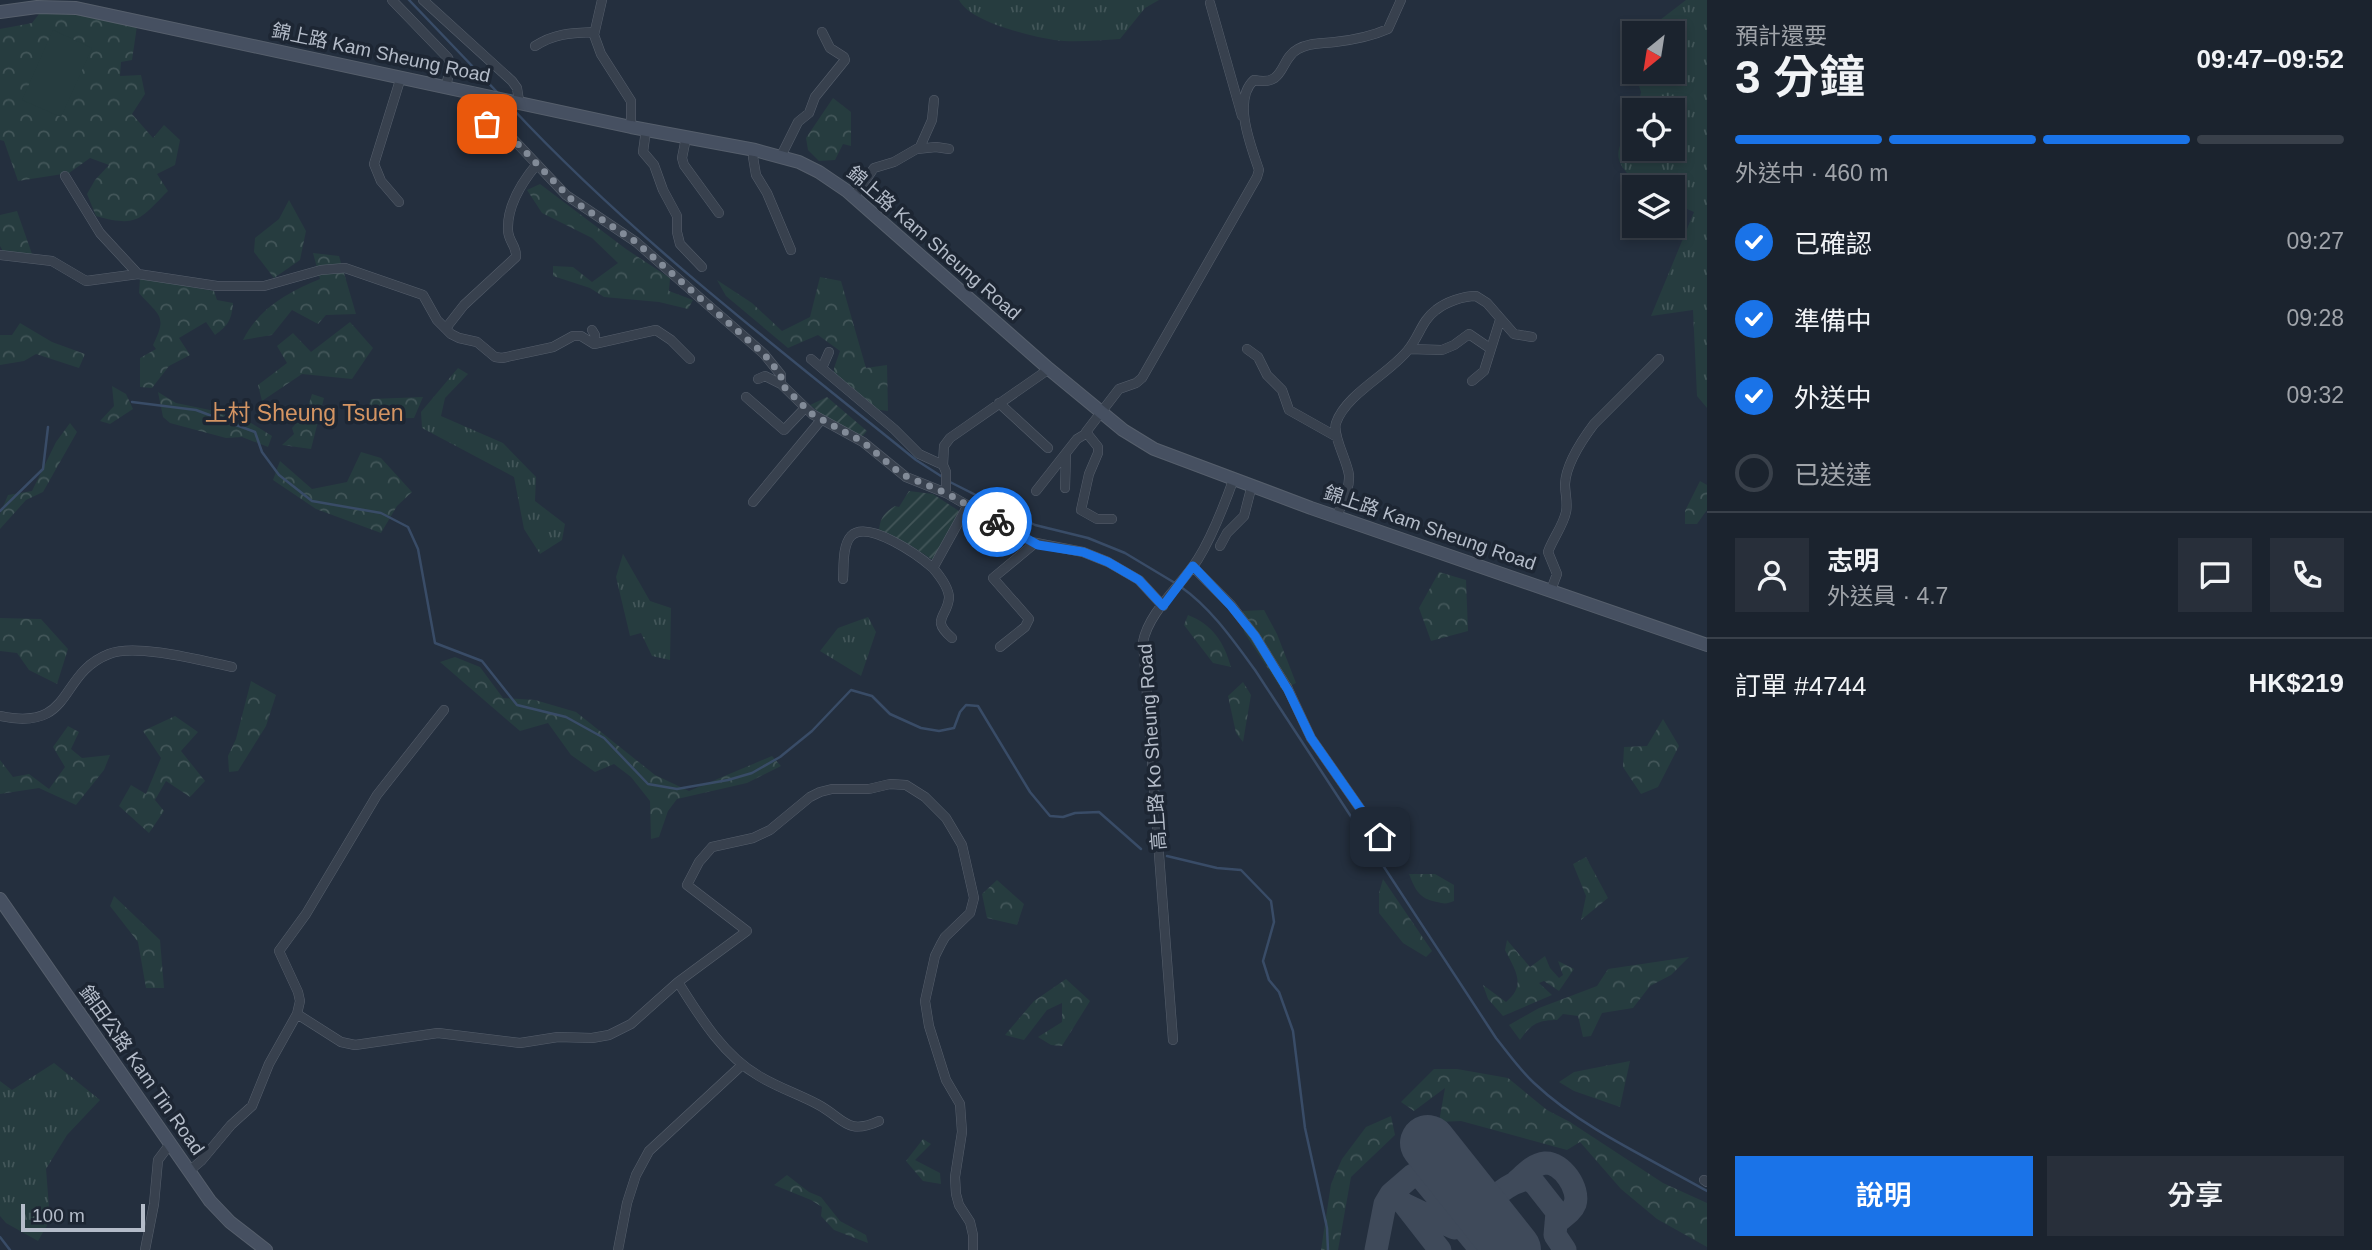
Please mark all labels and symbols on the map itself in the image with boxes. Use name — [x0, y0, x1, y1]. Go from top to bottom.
street label: 錦上路 Kam Sheung Road — [270, 20, 492, 86]
north arrow — [1622, 21, 1685, 84]
pin — [457, 94, 517, 154]
street label: 錦上路 Kam Sheung Road — [843, 162, 1025, 324]
district label: 上村 Sheung Tsuen — [204, 400, 404, 426]
street label: 錦上路 Kam Sheung Road — [1321, 482, 1539, 574]
courier — [962, 487, 1032, 557]
street label: 高上路 Ko Sheung Road — [1134, 643, 1170, 851]
pin — [1350, 807, 1410, 867]
street label: 錦田公路 Kam Tin Road — [76, 981, 208, 1159]
scale bar — [21, 1201, 145, 1233]

